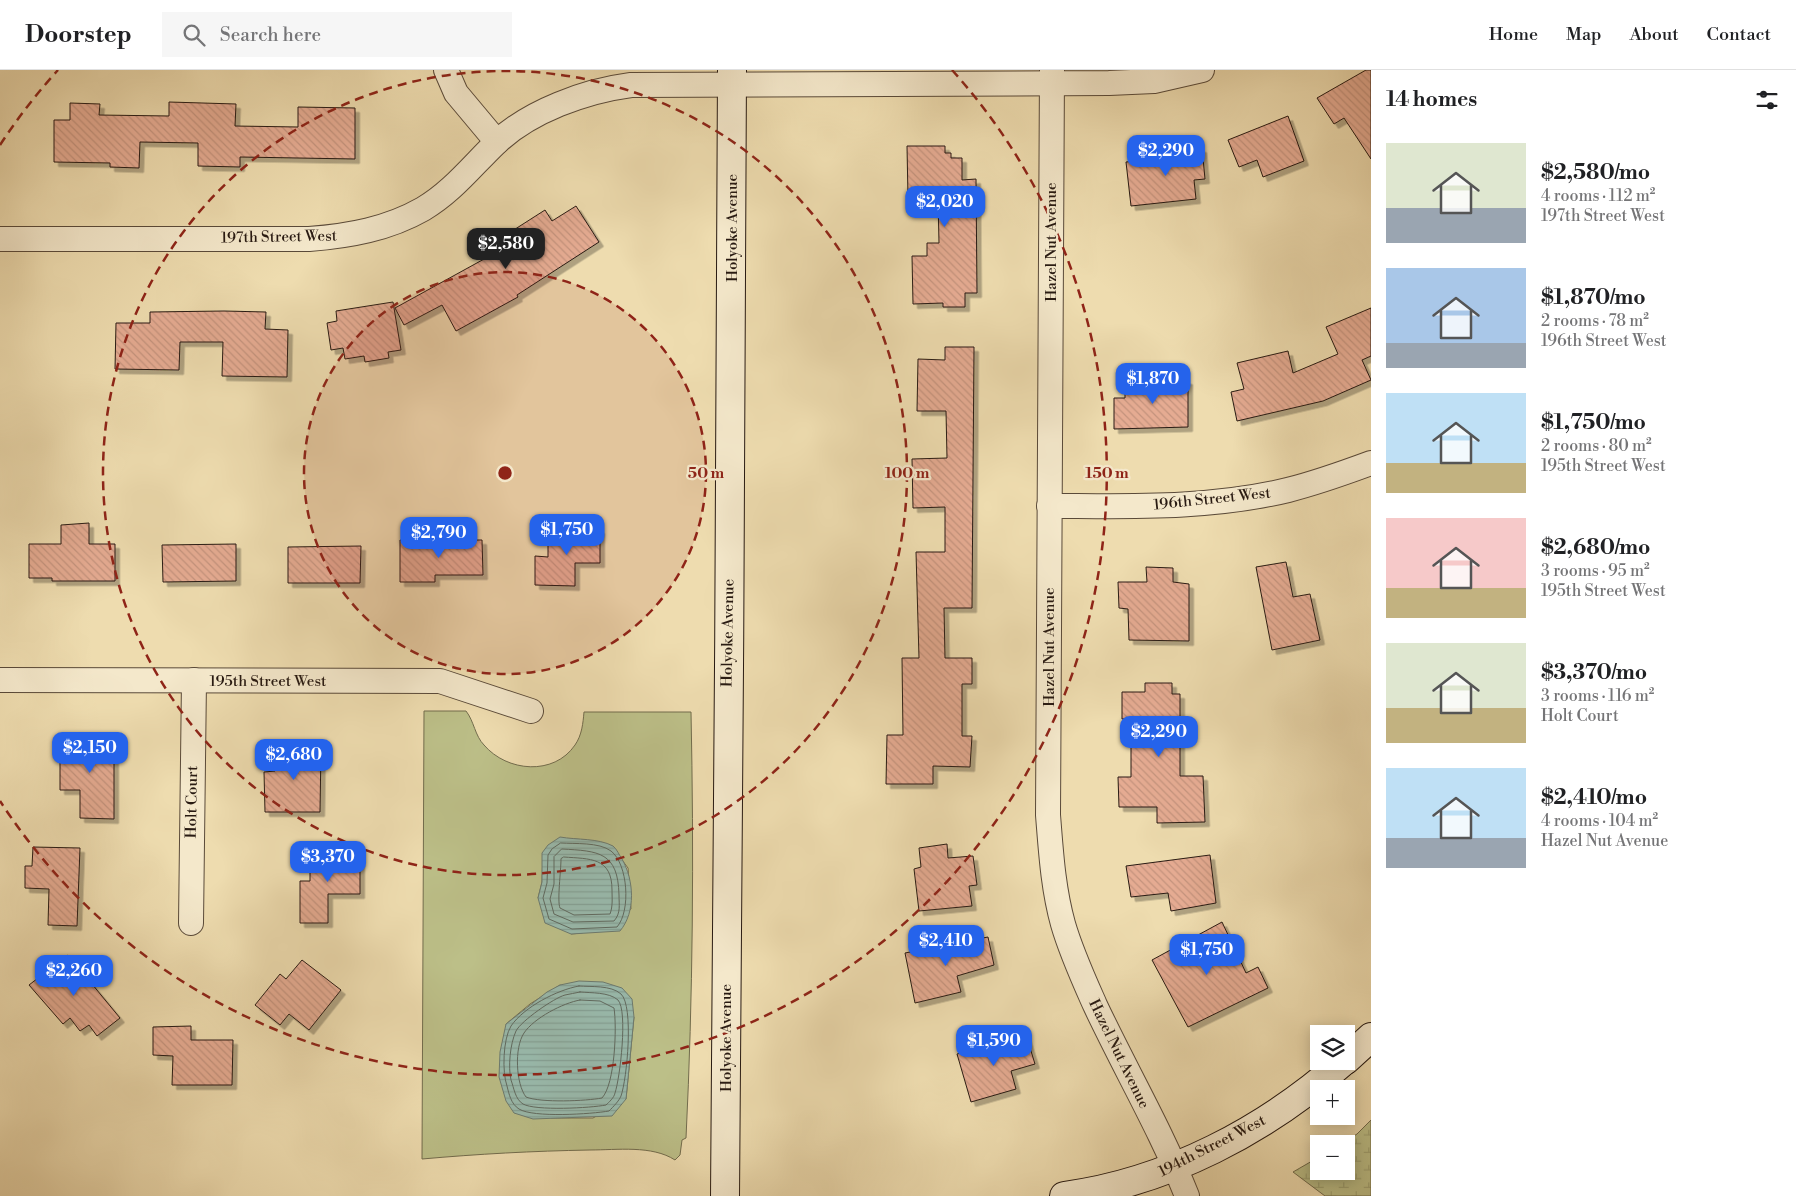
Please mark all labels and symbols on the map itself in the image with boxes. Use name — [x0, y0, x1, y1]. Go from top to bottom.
pin: $2,290 — [1125, 134, 1207, 177]
street label: Holyoke Avenue — [723, 174, 742, 282]
street label: Hazel Nut Avenue — [1042, 182, 1061, 302]
pin: $2,020 — [904, 186, 986, 228]
street label: 197th Street West — [221, 226, 338, 248]
pin: $2,580 — [465, 228, 547, 270]
pin: $1,870 — [1112, 362, 1194, 405]
centre of rings — [496, 464, 514, 482]
text: 50 m — [688, 464, 724, 483]
text: 100 m — [885, 464, 930, 483]
text: 150 m — [1085, 464, 1129, 483]
street label: 196th Street West — [1152, 483, 1272, 515]
pin: $1,750 — [526, 514, 608, 556]
pin: $2,790 — [398, 516, 480, 559]
street label: Holyoke Avenue — [718, 579, 738, 687]
street label: Hazel Nut Avenue — [1040, 587, 1059, 707]
street label: 195th Street West — [210, 672, 327, 691]
pin: $2,290 — [1118, 716, 1200, 758]
pin: $2,150 — [49, 732, 131, 774]
pin: $2,680 — [253, 738, 335, 781]
street label: Holt Court — [182, 765, 202, 839]
pin: $3,370 — [287, 840, 369, 883]
pin: $2,410 — [905, 924, 987, 967]
pin: $1,750 — [1166, 934, 1248, 976]
pin: $2,260 — [33, 954, 115, 997]
street label: Holyoke Avenue — [717, 984, 736, 1092]
street label: Hazel Nut Avenue — [1084, 996, 1154, 1112]
pin: $1,590 — [953, 1024, 1035, 1067]
street label: 194th Street West — [1155, 1111, 1269, 1181]

